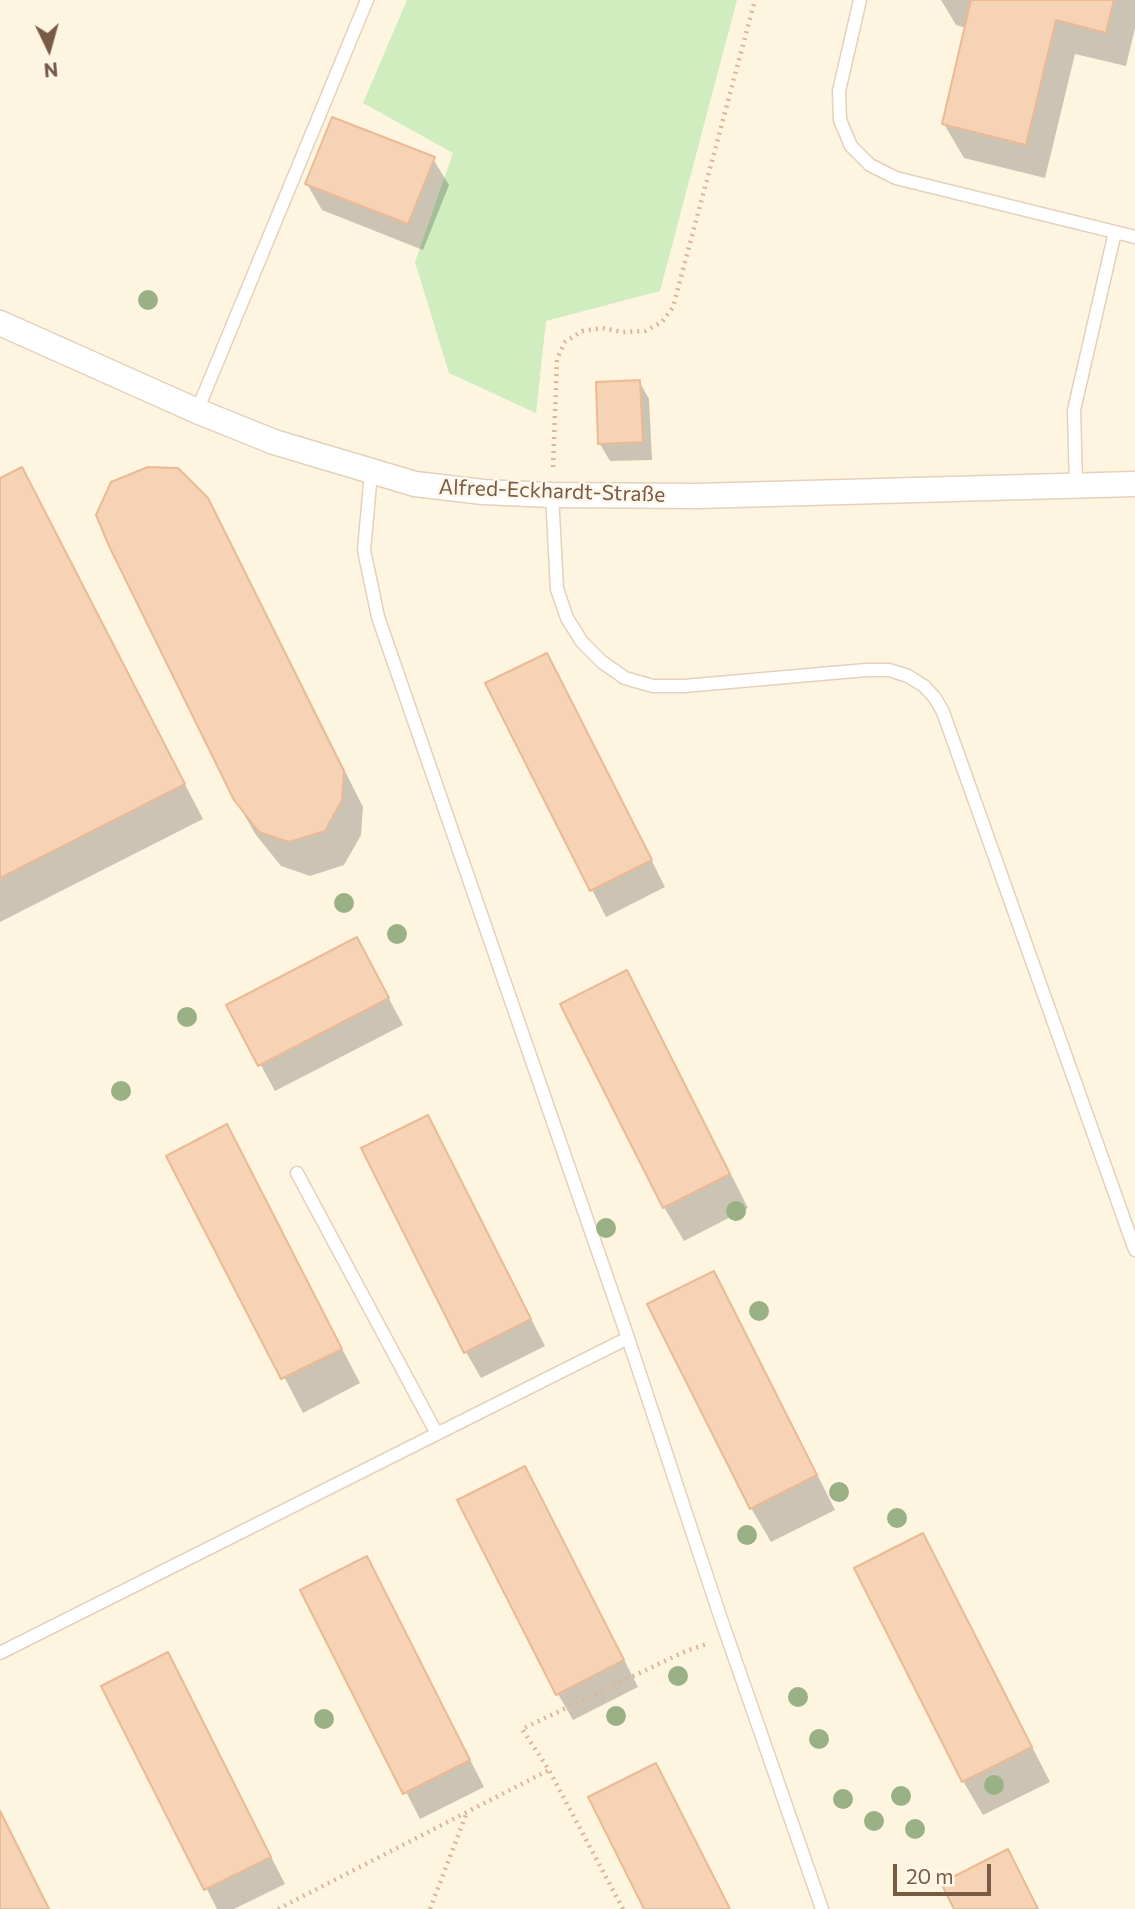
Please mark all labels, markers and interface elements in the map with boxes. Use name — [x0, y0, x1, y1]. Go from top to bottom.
north arrow — [14, 14, 84, 84]
text: N — [43, 58, 59, 82]
street label: Alfred-Eckhardt-Straße — [438, 474, 666, 508]
scale bar — [897, 1850, 995, 1894]
text: 20 m — [906, 1863, 954, 1888]

